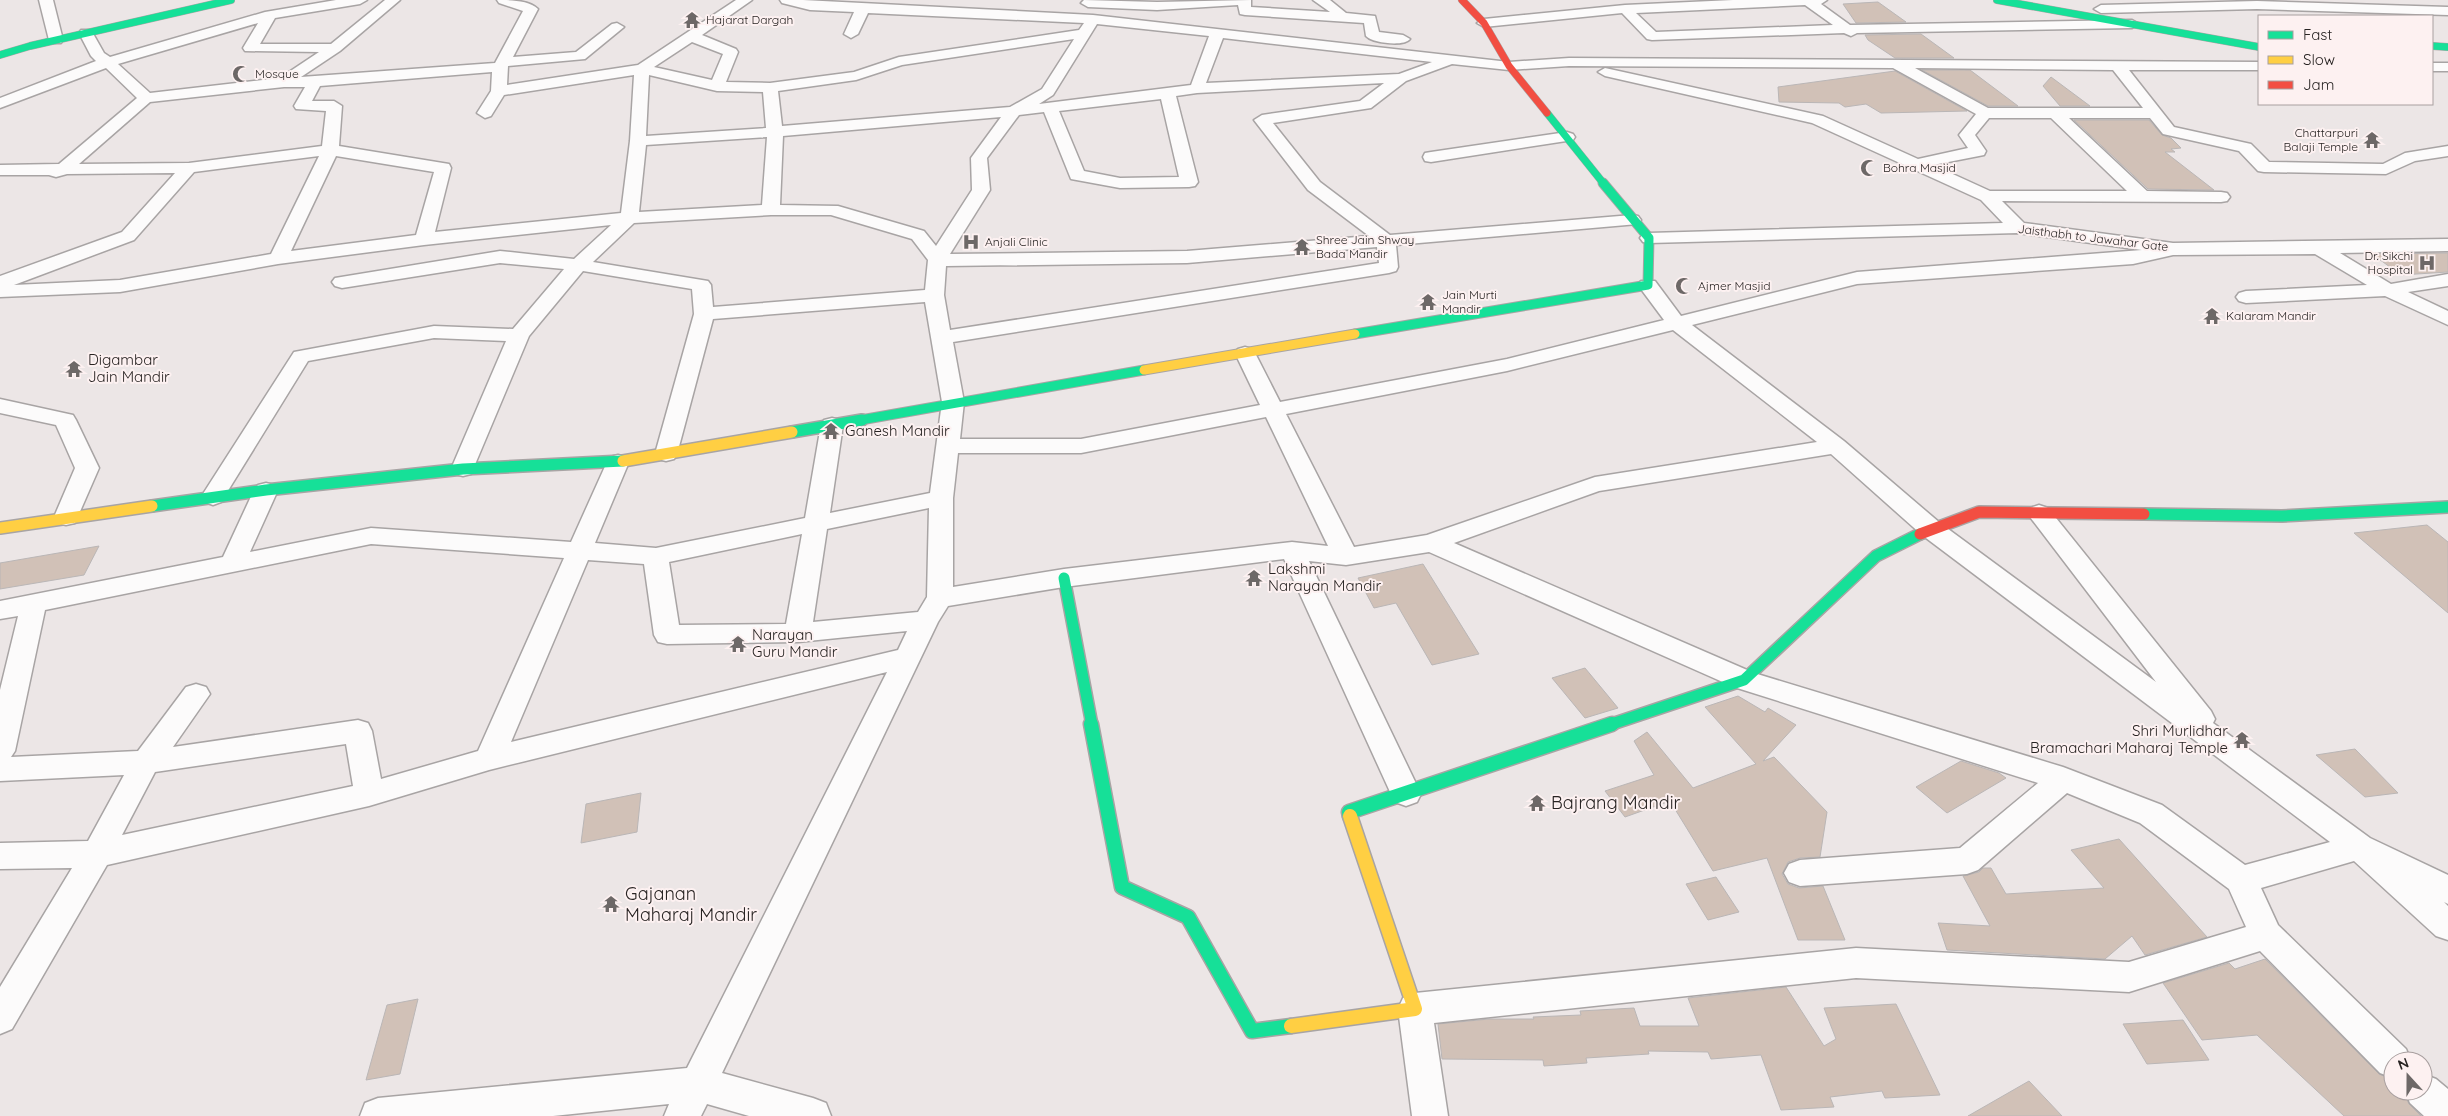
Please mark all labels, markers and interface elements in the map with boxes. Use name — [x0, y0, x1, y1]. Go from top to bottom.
temple icon: Hajarat Dargah — [682, 10, 702, 30]
place label: Hajarat Dargah — [706, 12, 793, 27]
legend — [2258, 15, 2433, 105]
text: Fast — [2303, 25, 2332, 44]
text: Slow — [2303, 50, 2335, 69]
mosque icon: Mosque — [231, 64, 251, 84]
place label: Mosque — [255, 66, 299, 81]
text: Jam — [2303, 75, 2334, 94]
place label: Chattarpuri Balaji Temple — [2284, 125, 2358, 154]
temple icon: Chattarpuri Balaji Temple — [2362, 130, 2382, 150]
mosque icon: Bohra Masjid — [1859, 158, 1879, 178]
place label: Bohra Masjid — [1883, 160, 1956, 175]
street label: Jaisthabh to Jawahar Gate — [2017, 221, 2169, 254]
hospital icon: Anjali Clinic — [961, 232, 981, 252]
place label: Shree Jain Shway Bada Mandir — [1316, 232, 1414, 261]
place label: Anjali Clinic — [985, 234, 1048, 249]
temple icon: Shree Jain Shway Bada Mandir — [1292, 237, 1312, 257]
place label: Dr. Sikchi Hospital — [2364, 248, 2413, 277]
hospital icon: Dr. Sikchi Hospital — [2417, 253, 2437, 273]
mosque icon: Ajmer Masjid — [1674, 276, 1694, 296]
place label: Ajmer Masjid — [1698, 278, 1771, 293]
place label: Jain Murti Mandir — [1442, 287, 1497, 316]
temple icon: Jain Murti Mandir — [1418, 292, 1438, 312]
temple icon: Kalaram Mandir — [2202, 306, 2222, 326]
place label: Kalaram Mandir — [2226, 308, 2316, 323]
place label: Digambar Jain Mandir — [88, 350, 170, 386]
temple icon: Digambar Jain Mandir — [64, 359, 84, 379]
temple icon: Ganesh Mandir — [821, 421, 841, 441]
place label: Ganesh Mandir — [845, 421, 950, 440]
place label: Lakshmi Narayan Mandir — [1268, 559, 1382, 595]
temple icon: Lakshmi Narayan Mandir — [1244, 568, 1264, 588]
place label: Narayan Guru Mandir — [752, 625, 838, 661]
temple icon: Narayan Guru Mandir — [728, 634, 748, 654]
place label: Shri Murlidhar Bramachari Maharaj Temple — [2030, 721, 2228, 757]
temple icon: Shri Murlidhar Bramachari Maharaj Temple — [2232, 730, 2252, 750]
place label: Bajrang Mandir — [1551, 791, 1681, 814]
temple icon: Bajrang Mandir — [1527, 793, 1547, 813]
place label: Gajanan Maharaj Mandir — [625, 882, 757, 926]
temple icon: Gajanan Maharaj Mandir — [601, 894, 621, 914]
north arrow — [2383, 1051, 2433, 1101]
text: N — [2395, 1054, 2411, 1074]

